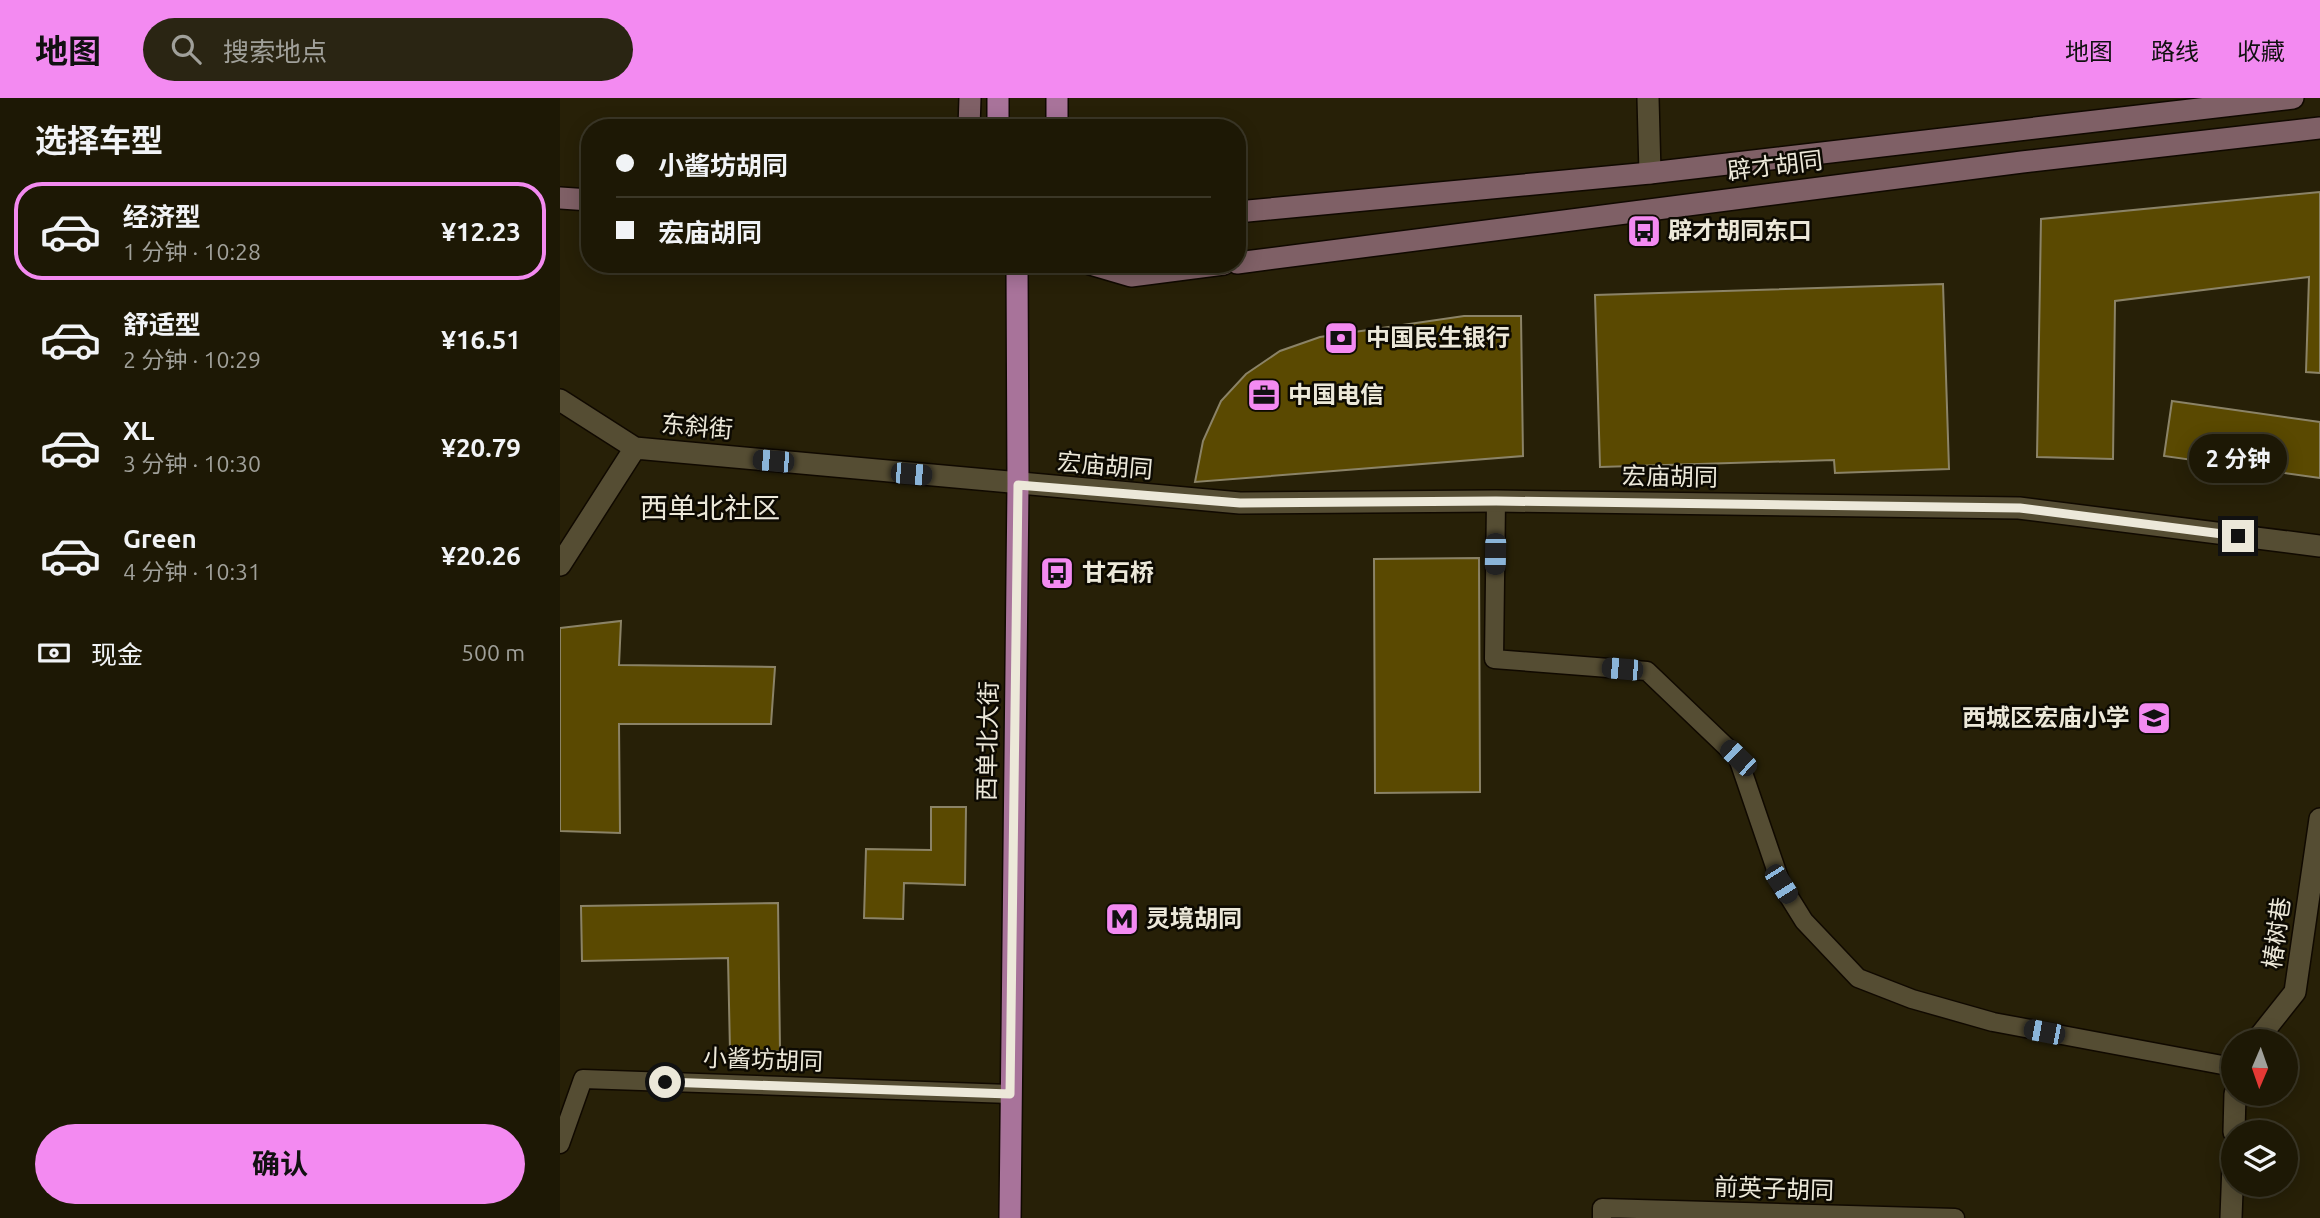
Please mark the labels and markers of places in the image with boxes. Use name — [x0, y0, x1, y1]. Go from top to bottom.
bus stop icon: 辟才胡同东口 — [1625, 212, 1663, 250]
place label: 辟才胡同东口 — [1668, 217, 1812, 244]
bank icon: 中国民生银行 — [1322, 319, 1360, 357]
place label: 中国民生银行 — [1366, 324, 1510, 351]
office icon: 中国电信 — [1245, 376, 1283, 414]
place label: 中国电信 — [1288, 381, 1384, 408]
bus stop icon: 甘石桥 — [1038, 554, 1076, 592]
place label: 甘石桥 — [1082, 559, 1154, 586]
school or university icon: 西城区宏庙小学 — [2135, 699, 2173, 737]
place label: 西城区宏庙小学 — [1962, 704, 2130, 731]
metro station icon: 灵境胡同 — [1103, 900, 1141, 938]
place label: 灵境胡同 — [1146, 905, 1242, 932]

